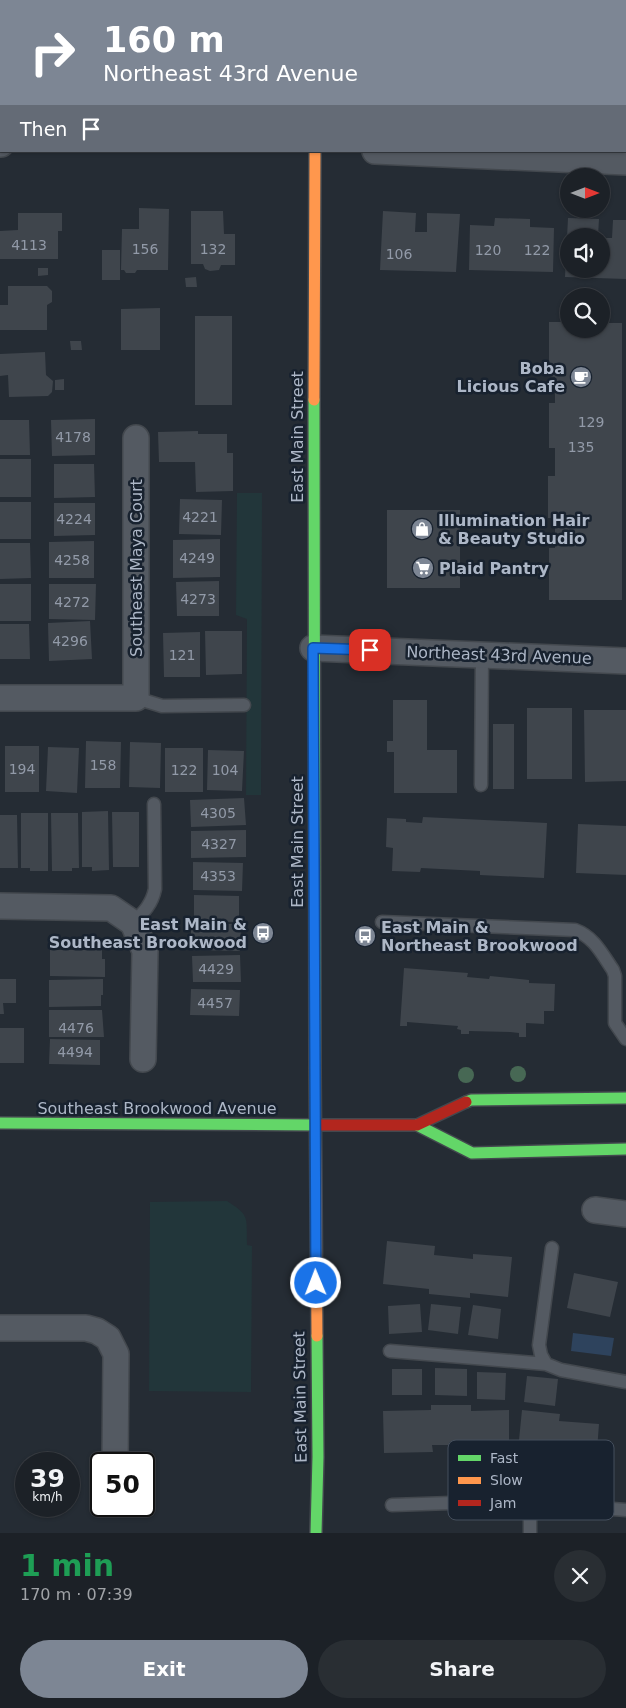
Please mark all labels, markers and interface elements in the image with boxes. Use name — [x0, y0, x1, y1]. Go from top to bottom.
icon: right — [20, 20, 85, 85]
text: 160 m — [103, 20, 225, 60]
text: Northeast 43rd Avenue — [103, 61, 358, 86]
icon: arrive — [77, 115, 105, 143]
text: Then — [20, 118, 67, 140]
north arrow — [560, 168, 610, 218]
map controls — [560, 168, 610, 338]
button: sound — [560, 228, 610, 278]
house number: 4113 — [11, 237, 47, 253]
house number: 156 — [132, 241, 158, 257]
house number: 132 — [200, 241, 226, 257]
house number: 120 — [475, 242, 501, 258]
house number: 122 — [524, 242, 550, 258]
house number: 106 — [386, 246, 412, 262]
button: search — [560, 288, 610, 338]
place label: Boba Licious Cafe — [457, 359, 565, 396]
cafe icon: Boba Licious Cafe — [569, 365, 593, 389]
street label: East Main Street — [288, 371, 307, 503]
house number: 129 — [578, 414, 604, 430]
house number: 4178 — [55, 429, 91, 445]
house number: 135 — [568, 439, 594, 455]
street label: Southeast Maya Court — [127, 479, 146, 657]
house number: 4221 — [182, 509, 218, 525]
house number: 4224 — [56, 511, 92, 527]
place label: Illumination Hair & Beauty Studio — [438, 511, 589, 548]
shop icon: Illumination Hair & Beauty Studio — [410, 517, 434, 541]
house number: 4249 — [179, 550, 215, 566]
house number: 4258 — [54, 552, 90, 568]
supermarket icon: Plaid Pantry — [411, 556, 435, 580]
place label: Plaid Pantry — [439, 559, 550, 578]
house number: 4273 — [180, 591, 216, 607]
house number: 4272 — [54, 594, 90, 610]
pin — [349, 629, 391, 671]
house number: 4296 — [52, 633, 88, 649]
icon: arrive — [356, 636, 384, 664]
street label: Northeast 43rd Avenue — [406, 642, 592, 668]
house number: 121 — [169, 647, 195, 663]
house number: 158 — [90, 757, 116, 773]
house number: 194 — [9, 761, 35, 777]
house number: 122 — [171, 762, 197, 778]
house number: 104 — [212, 762, 238, 778]
street label: East Main Street — [288, 776, 307, 908]
house number: 4305 — [200, 805, 236, 821]
house number: 4327 — [201, 836, 237, 852]
house number: 4353 — [200, 868, 236, 884]
place label: East Main & Southeast Brookwood — [49, 915, 247, 952]
place label: East Main & Northeast Brookwood — [381, 918, 578, 955]
bus stop icon: East Main & Southeast Brookwood — [251, 921, 275, 945]
bus stop icon: East Main & Northeast Brookwood — [353, 924, 377, 948]
house number: 4429 — [198, 961, 234, 977]
house number: 4457 — [197, 995, 233, 1011]
house number: 4476 — [58, 1020, 94, 1036]
house number: 4494 — [57, 1044, 93, 1060]
street label: Southeast Brookwood Avenue — [37, 1099, 277, 1118]
position arrow — [289, 1256, 341, 1308]
street label: East Main Street — [289, 1331, 311, 1463]
legend — [448, 1440, 614, 1520]
text: Fast — [490, 1450, 519, 1466]
speed limit sign: 50 — [90, 1452, 155, 1517]
text: 39 — [30, 1464, 65, 1493]
text: Slow — [490, 1472, 523, 1488]
text: km/h — [32, 1490, 63, 1504]
text: Jam — [489, 1495, 516, 1511]
text: 1 min — [20, 1548, 114, 1583]
button: close — [554, 1550, 606, 1602]
text: 170 m · 07:39 — [20, 1585, 133, 1604]
button: Exit — [20, 1640, 308, 1698]
button: Share — [318, 1640, 606, 1698]

